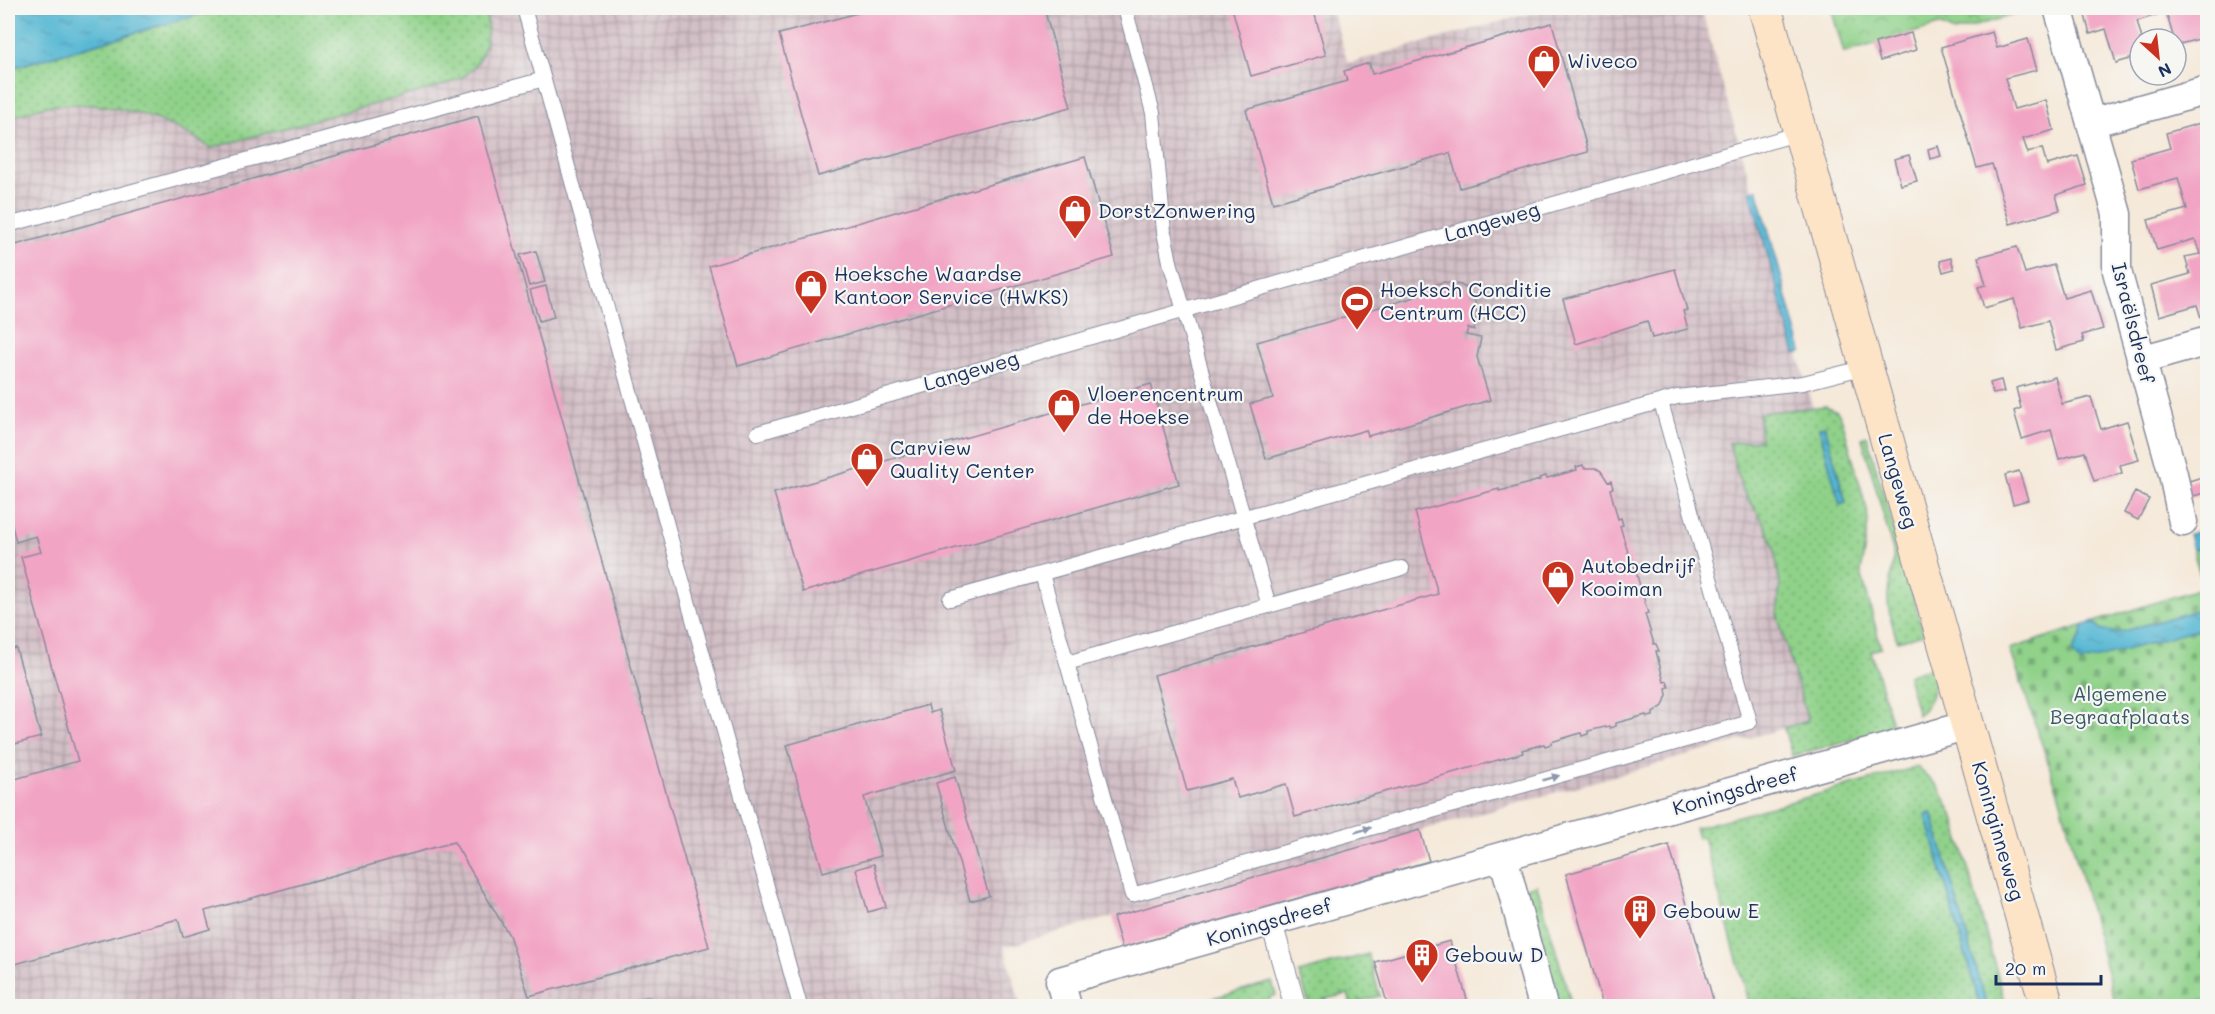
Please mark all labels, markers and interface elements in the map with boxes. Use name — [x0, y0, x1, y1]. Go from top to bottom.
north arrow — [2128, 27, 2188, 87]
shop icon: Wiveco — [1526, 43, 1562, 90]
place label: Wiveco — [1567, 47, 1637, 73]
text: N — [2155, 59, 2175, 83]
shop icon: DorstZonwering — [1057, 193, 1093, 240]
street label: Langeweg — [1441, 195, 1542, 247]
place label: DorstZonwering — [1098, 197, 1255, 223]
place label: Hoeksche Waardse Kantoor Service (HWKS) — [834, 260, 1068, 309]
street label: Israëlsdreef — [2106, 260, 2162, 387]
shop icon: Hoeksche Waardse Kantoor Service (HWKS) — [793, 268, 829, 315]
place label: Hoeksch Conditie Centrum (HCC) — [1380, 276, 1552, 325]
sports icon: Hoeksch Conditie Centrum (HCC) — [1339, 284, 1375, 331]
street label: Langeweg — [920, 344, 1021, 396]
place label: Vloerencentrum de Hoekse — [1087, 380, 1244, 429]
shop icon: Vloerencentrum de Hoekse — [1046, 387, 1082, 434]
street label: Langeweg — [1873, 430, 1925, 531]
place label: Carview Quality Center — [890, 434, 1035, 483]
shop icon: Carview Quality Center — [849, 441, 885, 488]
place label: Autobedrijf Kooiman — [1581, 552, 1696, 601]
shop icon: Autobedrijf Kooiman — [1540, 559, 1576, 606]
park label: Algemene Begraafplaats — [2050, 680, 2190, 729]
street label: Koninginneweg — [1967, 758, 2031, 904]
street label: Koningsdreef — [1669, 759, 1801, 820]
one-way arrow — [1542, 773, 1560, 782]
one-way arrow — [1354, 825, 1372, 835]
street label: Koningsdreef — [1203, 890, 1335, 951]
building icon: Gebouw E — [1622, 893, 1658, 940]
place label: Gebouw E — [1663, 897, 1759, 923]
building icon: Gebouw D — [1404, 937, 1440, 984]
place label: Gebouw D — [1445, 941, 1543, 967]
scale bar — [1996, 948, 2101, 986]
text: 20 m — [2005, 956, 2046, 980]

